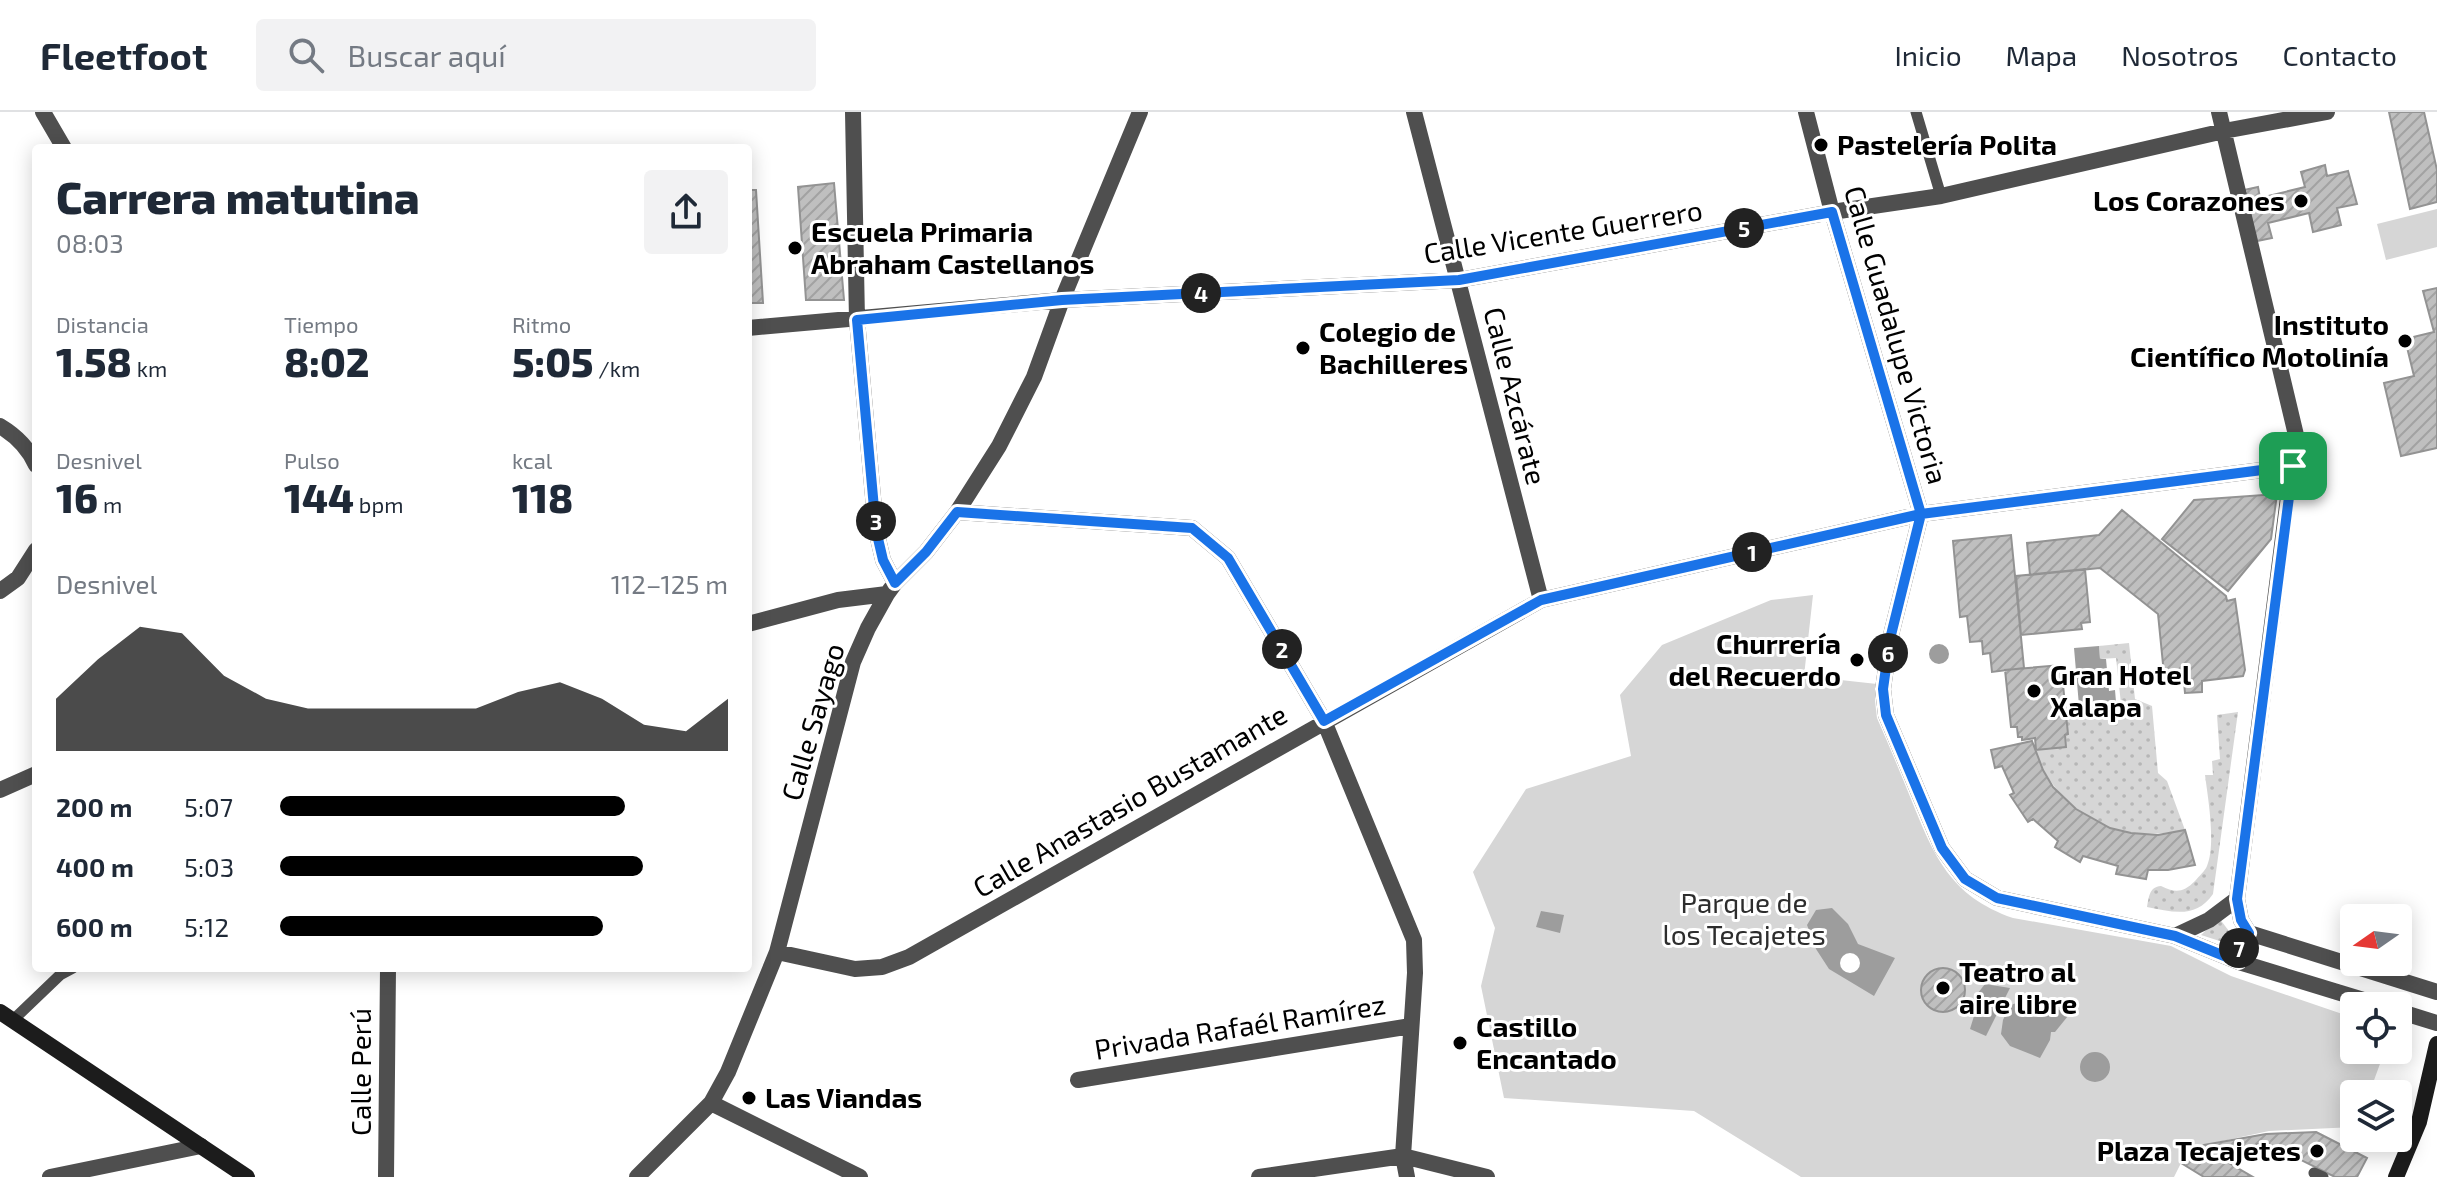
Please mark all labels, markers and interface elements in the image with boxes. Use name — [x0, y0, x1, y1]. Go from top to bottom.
search box — [256, 19, 816, 91]
text: Fleetfoot — [40, 32, 208, 78]
icon: search — [284, 33, 328, 77]
text: Buscar aquí — [348, 37, 506, 73]
text: Inicio — [1895, 38, 1962, 72]
text: Mapa — [2006, 38, 2077, 72]
text: Nosotros — [2121, 38, 2239, 72]
text: Contacto — [2283, 38, 2397, 72]
place label: Pastelería Polita — [1837, 127, 2057, 161]
marker: Pastelería Polita — [1812, 136, 1830, 154]
text: Carrera matutina — [56, 170, 420, 223]
button: share — [644, 170, 728, 254]
street label: Calle Guadalupe Victoria — [1838, 182, 1956, 488]
place label: Los Corazones — [2093, 183, 2285, 217]
street label: Calle Vicente Guerrero — [1421, 192, 1705, 270]
marker: Los Corazones — [2292, 192, 2310, 210]
pin: 5 — [1724, 208, 1764, 248]
place label: Escuela Primaria Abraham Castellanos — [811, 214, 1094, 280]
text: 5 — [1738, 215, 1750, 241]
text: 08:03 — [56, 227, 124, 258]
marker: Escuela Primaria Abraham Castellanos — [786, 239, 804, 257]
pin: 4 — [1181, 273, 1221, 313]
text: 4 — [1194, 280, 1208, 306]
street label: Calle Azcárate — [1478, 304, 1554, 488]
place label: Instituto Científico Motolinía — [2130, 307, 2389, 373]
text: Distancia — [56, 311, 149, 337]
text: Tiempo — [284, 311, 359, 337]
text: Ritmo — [512, 311, 571, 337]
place label: Colegio de Bachilleres — [1319, 314, 1468, 380]
marker: Instituto Científico Motolinía — [2396, 332, 2414, 350]
text: 1.58 — [56, 337, 132, 385]
text: 8:02 — [284, 337, 369, 385]
text: 5:05 — [512, 337, 593, 385]
marker: Colegio de Bachilleres — [1294, 339, 1312, 357]
text: km — [132, 355, 167, 381]
text: /km — [593, 355, 640, 381]
pin — [2259, 432, 2327, 500]
icon: arrive — [2271, 444, 2315, 488]
text: Desnivel — [56, 447, 142, 473]
text: Pulso — [284, 447, 340, 473]
text: kcal — [512, 447, 552, 473]
text: 16 — [56, 473, 98, 521]
text: 144 — [284, 473, 354, 521]
text: 118 — [512, 473, 573, 521]
text: m — [98, 491, 122, 517]
text: bpm — [354, 491, 403, 517]
pin: 3 — [856, 501, 896, 541]
text: 3 — [870, 508, 882, 534]
pin: 1 — [1732, 532, 1772, 572]
text: 1 — [1747, 539, 1757, 565]
text: Desnivel — [56, 568, 157, 599]
text: 112–125 m — [611, 568, 728, 599]
place label: Churrería del Recuerdo — [1668, 626, 1841, 692]
pin: 2 — [1262, 629, 1302, 669]
pin: 6 — [1868, 633, 1908, 673]
text: 2 — [1276, 636, 1288, 662]
street label: Calle Sayago — [773, 639, 851, 804]
text: 6 — [1882, 640, 1894, 666]
marker: Churrería del Recuerdo — [1848, 651, 1866, 669]
place label: Gran Hotel Xalapa — [2050, 657, 2192, 723]
marker: Gran Hotel Xalapa — [2025, 682, 2043, 700]
street label: Calle Anastasio Bustamante — [967, 696, 1292, 904]
text: 200 m — [56, 791, 132, 822]
text: 5:07 — [184, 791, 233, 822]
text: 400 m — [56, 851, 134, 882]
text: 5:03 — [184, 851, 234, 882]
park label: Parque de los Tecajetes — [1662, 885, 1826, 951]
north arrow — [2340, 904, 2412, 976]
map controls — [2340, 904, 2412, 1152]
text: 600 m — [56, 911, 133, 942]
text: 5:12 — [184, 911, 229, 942]
pin: 7 — [2219, 928, 2259, 968]
text: 7 — [2233, 935, 2245, 961]
place label: Teatro al aire libre — [1959, 954, 2077, 1020]
marker: Teatro al aire libre — [1934, 979, 1952, 997]
street label: Privada Rafaél Ramírez — [1092, 986, 1388, 1066]
button: locate — [2340, 992, 2412, 1064]
street label: Calle Perú — [343, 1008, 377, 1136]
place label: Castillo Encantado — [1476, 1009, 1617, 1075]
marker: Castillo Encantado — [1451, 1034, 1469, 1052]
place label: Las Viandas — [765, 1080, 922, 1114]
button: layers — [2340, 1080, 2412, 1152]
marker: Las Viandas — [740, 1089, 758, 1107]
place label: Plaza Tecajetes — [2097, 1133, 2301, 1167]
marker: Plaza Tecajetes — [2308, 1142, 2326, 1160]

